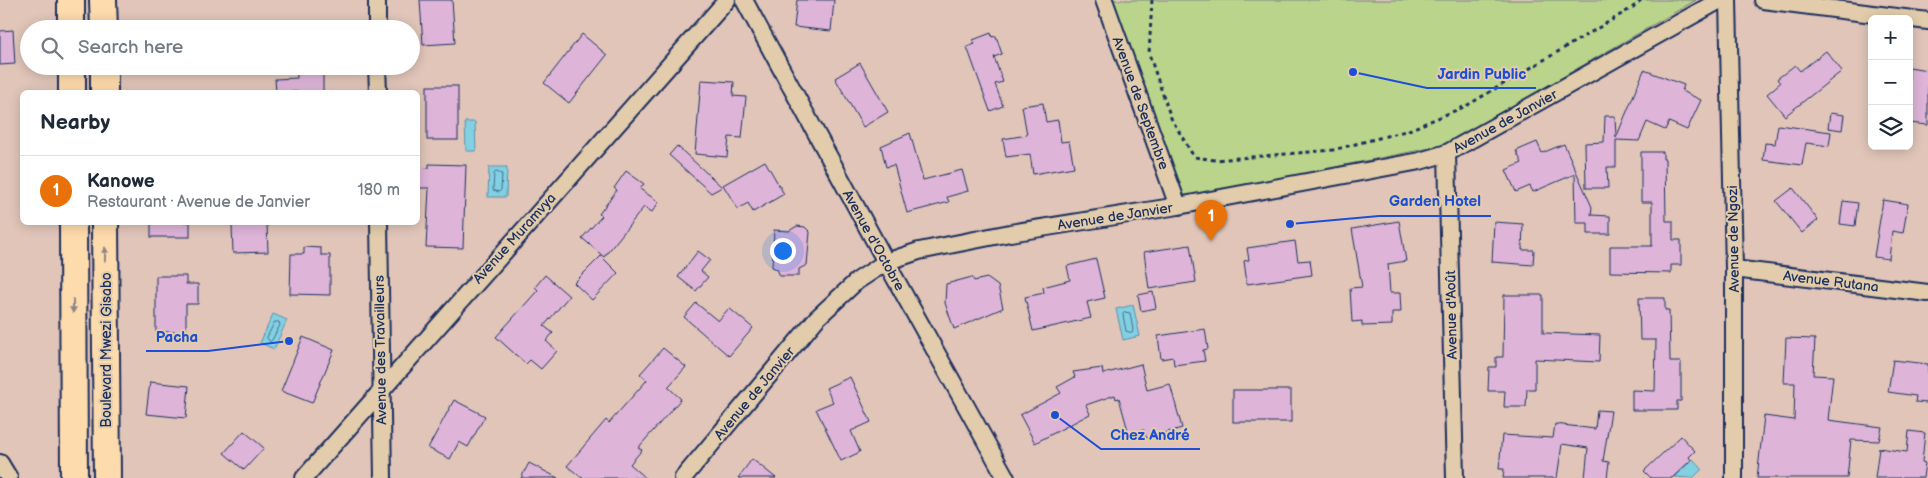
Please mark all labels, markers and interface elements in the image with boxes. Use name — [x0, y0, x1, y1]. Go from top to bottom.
map controls — [1868, 15, 1913, 150]
button: + — [1868, 15, 1913, 60]
search box — [20, 20, 420, 75]
icon: search — [38, 34, 66, 62]
street label: Avenue de Septembre — [1109, 34, 1172, 172]
text: Search here — [78, 36, 183, 59]
callout: Jardin Public — [1427, 58, 1536, 88]
button: − — [1868, 60, 1913, 105]
text: Jardin Public — [1438, 65, 1526, 84]
street label: Avenue de Janvier — [1450, 85, 1561, 157]
button: layers — [1868, 105, 1913, 150]
text: Nearby — [40, 110, 110, 135]
text: Kanowe — [87, 170, 155, 193]
text: 1 — [53, 181, 59, 200]
text: 180 m — [358, 181, 400, 200]
street label: Avenue de Ngozi — [1724, 185, 1743, 293]
callout: Garden Hotel — [1379, 186, 1491, 216]
street label: Avenue d'Octobre — [839, 187, 908, 294]
street label: Avenue Muramvya — [469, 190, 559, 287]
text: Garden Hotel — [1389, 192, 1481, 211]
text: Restaurant · Avenue de Janvier — [87, 193, 310, 212]
street label: Avenue de Janvier — [1056, 199, 1175, 234]
pin: 1 — [1195, 200, 1227, 241]
your location — [770, 238, 796, 264]
one-way arrow — [101, 246, 109, 262]
street label: Avenue Rutana — [1782, 267, 1880, 296]
street label: Avenue d'Août — [1442, 269, 1461, 360]
street label: Boulevard Mwezi Gisabo — [98, 272, 115, 428]
street label: Avenue des Travailleurs — [371, 275, 390, 425]
one-way arrow — [69, 298, 77, 314]
callout: Pacha — [146, 321, 208, 351]
text: Pacha — [156, 328, 198, 347]
street label: Avenue de Janvier — [710, 343, 799, 443]
callout: Chez André — [1101, 419, 1200, 449]
text: Chez André — [1110, 426, 1190, 445]

